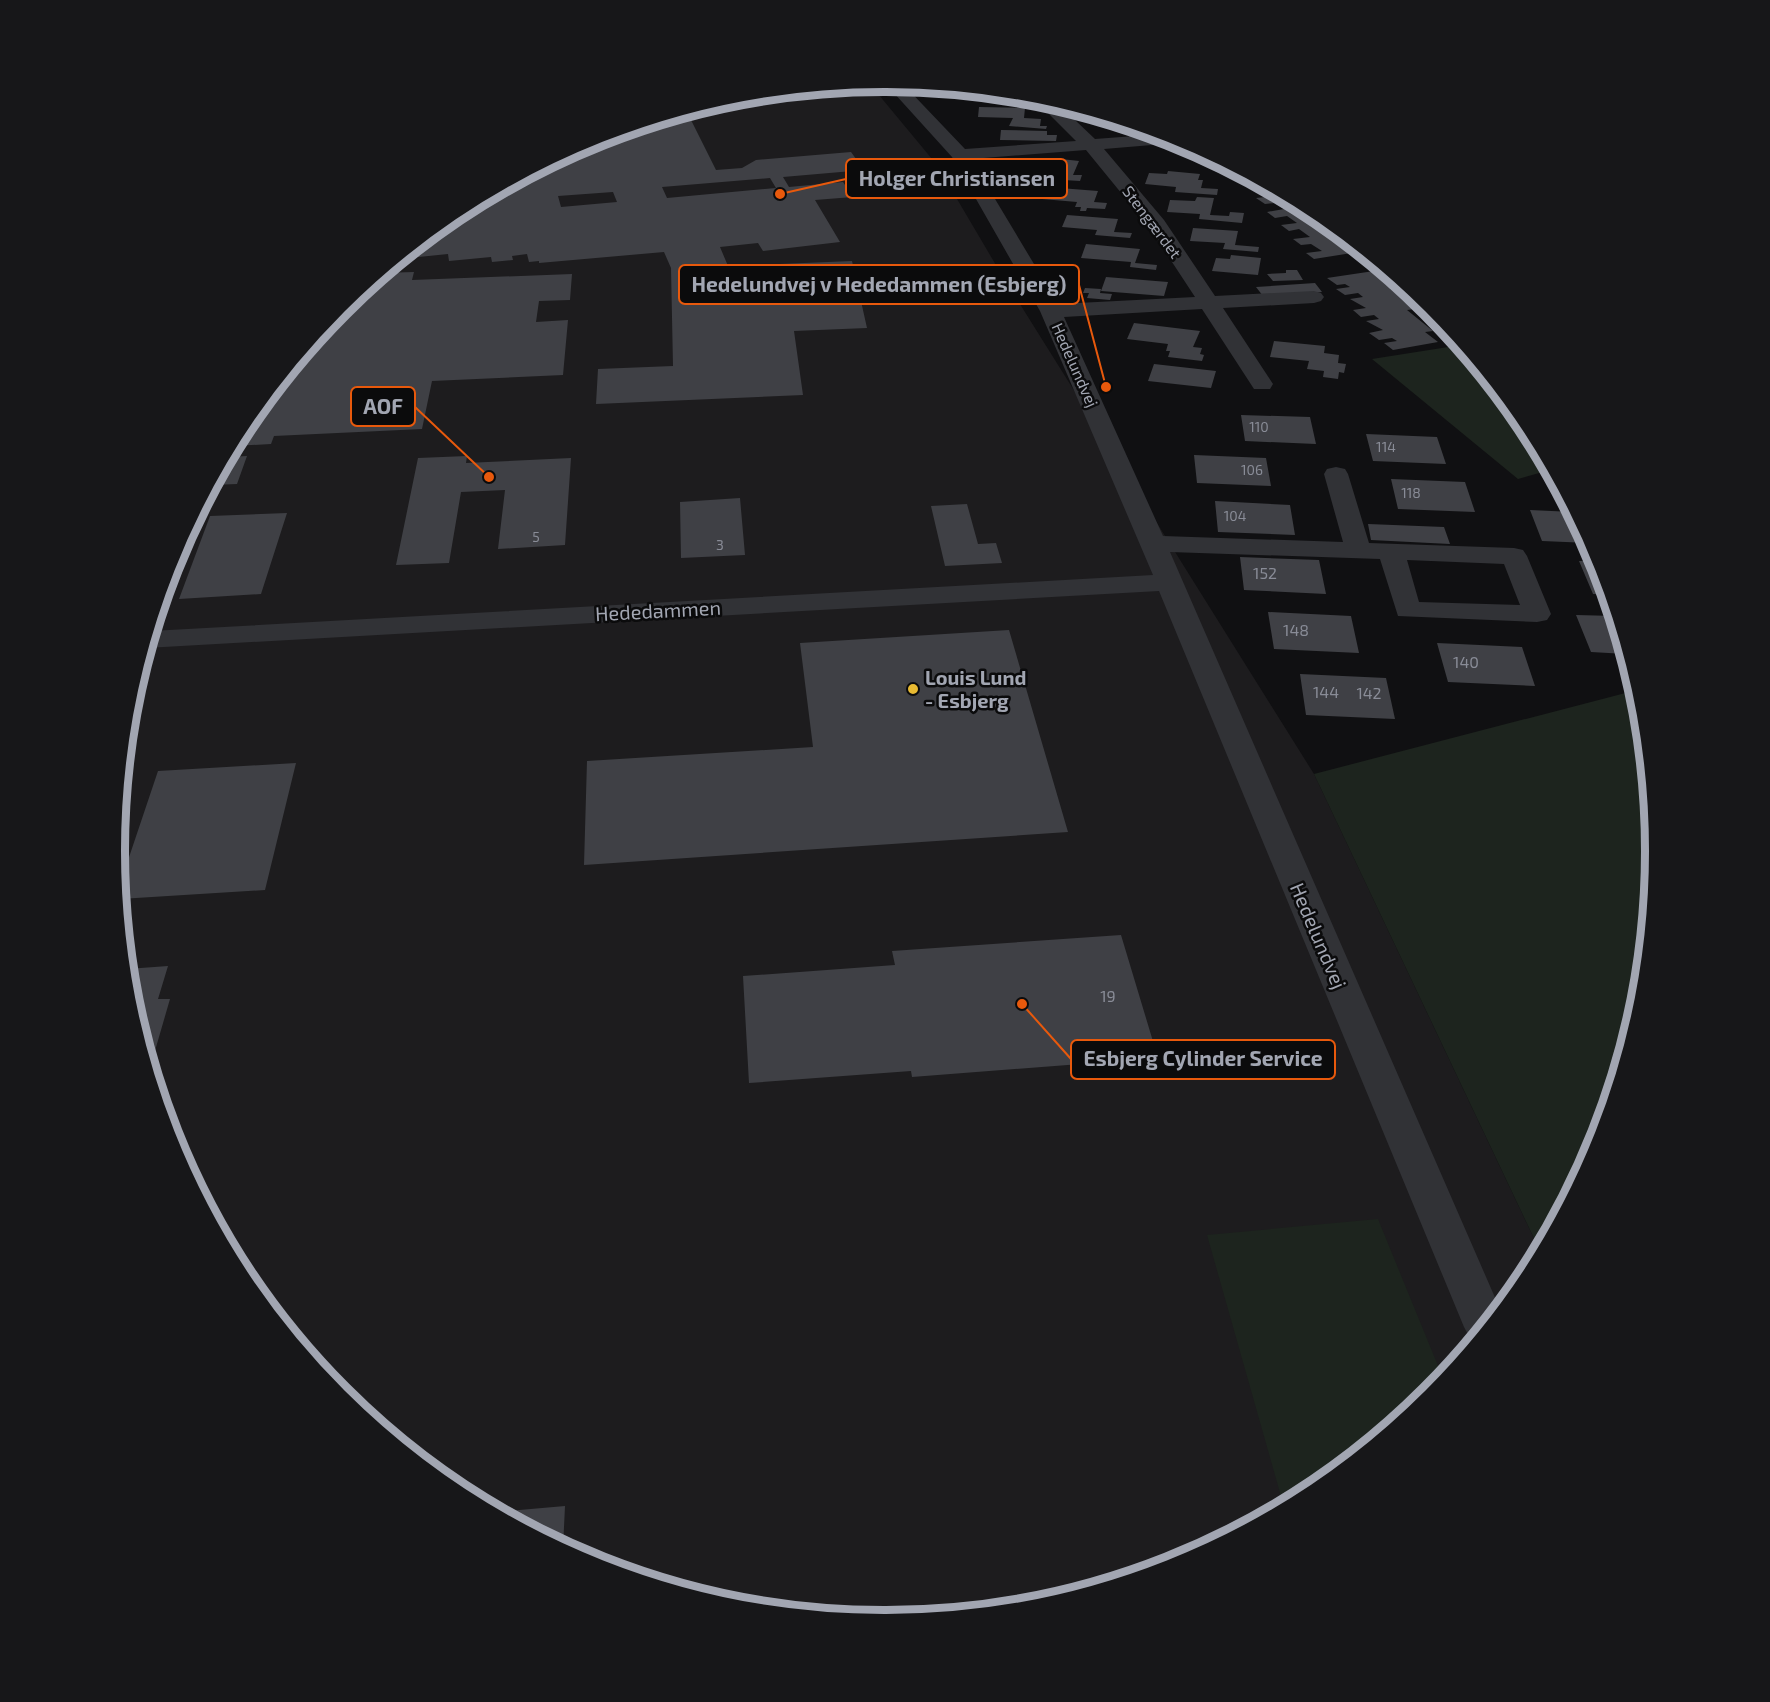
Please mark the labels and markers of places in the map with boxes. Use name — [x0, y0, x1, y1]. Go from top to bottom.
callout: Holger Christiansen — [846, 159, 1067, 198]
callout: Hedelundvej v Hededammen (Esbjerg) — [679, 265, 1079, 304]
callout: AOF — [351, 387, 415, 426]
place label: Louis Lund - Esbjerg — [925, 665, 1026, 712]
marker: Louis Lund - Esbjerg — [906, 682, 920, 696]
callout: Esbjerg Cylinder Service — [1071, 1040, 1335, 1079]

